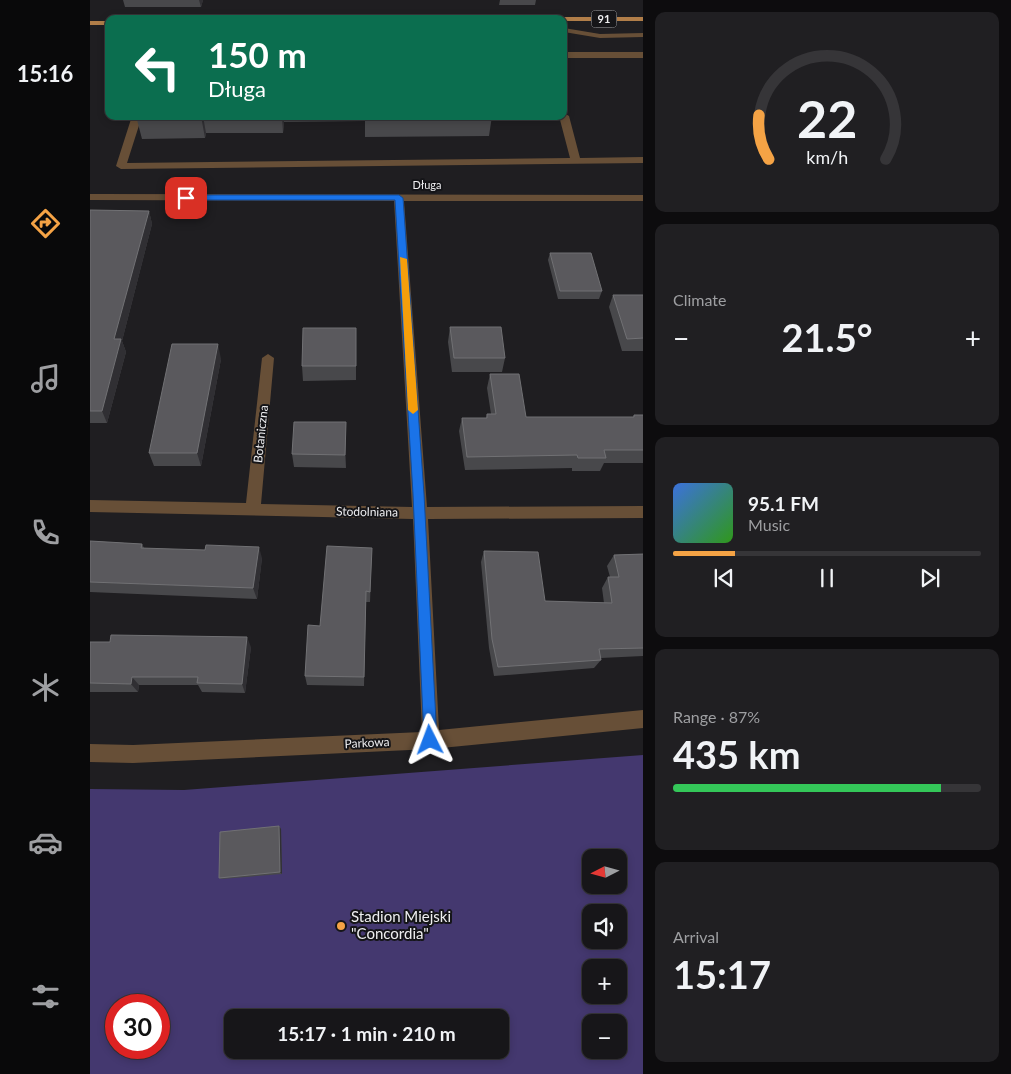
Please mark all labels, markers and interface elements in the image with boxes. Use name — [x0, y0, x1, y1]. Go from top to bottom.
road number: 91 — [592, 10, 616, 28]
text: 150 m — [208, 33, 307, 75]
icon: left — [125, 35, 190, 100]
text: 15:16 — [17, 60, 73, 87]
text: Długa — [208, 75, 266, 102]
text: 22 — [797, 87, 857, 149]
text: km/h — [806, 146, 848, 168]
pin — [165, 177, 207, 219]
street label: Długa — [413, 178, 441, 191]
icon: arrive — [172, 184, 200, 212]
icon: directions — [28, 206, 63, 241]
text: Climate — [673, 290, 726, 309]
text: 21.5° — [782, 314, 872, 360]
text: − — [673, 321, 689, 355]
text: + — [965, 321, 981, 355]
icon: music — [28, 361, 63, 396]
street label: Botaniczna — [250, 404, 271, 464]
text: 95.1 FM — [748, 492, 819, 515]
street label: Stodolniana — [336, 503, 398, 520]
icon: phone — [28, 515, 63, 550]
text: Music — [748, 515, 790, 534]
icon: previous — [710, 564, 738, 592]
icon: pause — [813, 564, 841, 592]
icon: next — [916, 564, 944, 592]
icon: climate — [28, 670, 63, 705]
text: Range · 87% — [673, 707, 760, 726]
position arrow — [403, 713, 455, 765]
text: 435 km — [673, 731, 801, 777]
street label: Parkowa — [344, 734, 390, 751]
icon: car — [28, 825, 63, 860]
north arrow — [582, 849, 628, 894]
map controls — [582, 849, 627, 1059]
button: sound — [582, 904, 627, 949]
place label: Stadion Miejski "Concordia" — [351, 907, 451, 942]
marker: Stadion Miejski "Concordia" — [335, 920, 347, 932]
text: Arrival — [673, 927, 719, 946]
text: 15:17 — [673, 951, 771, 997]
button: + — [582, 959, 627, 1004]
icon: filters — [28, 979, 63, 1014]
speed limit sign: 30 — [105, 994, 170, 1059]
button: − — [582, 1014, 627, 1059]
text: 15:17 · 1 min · 210 m — [277, 1022, 456, 1045]

